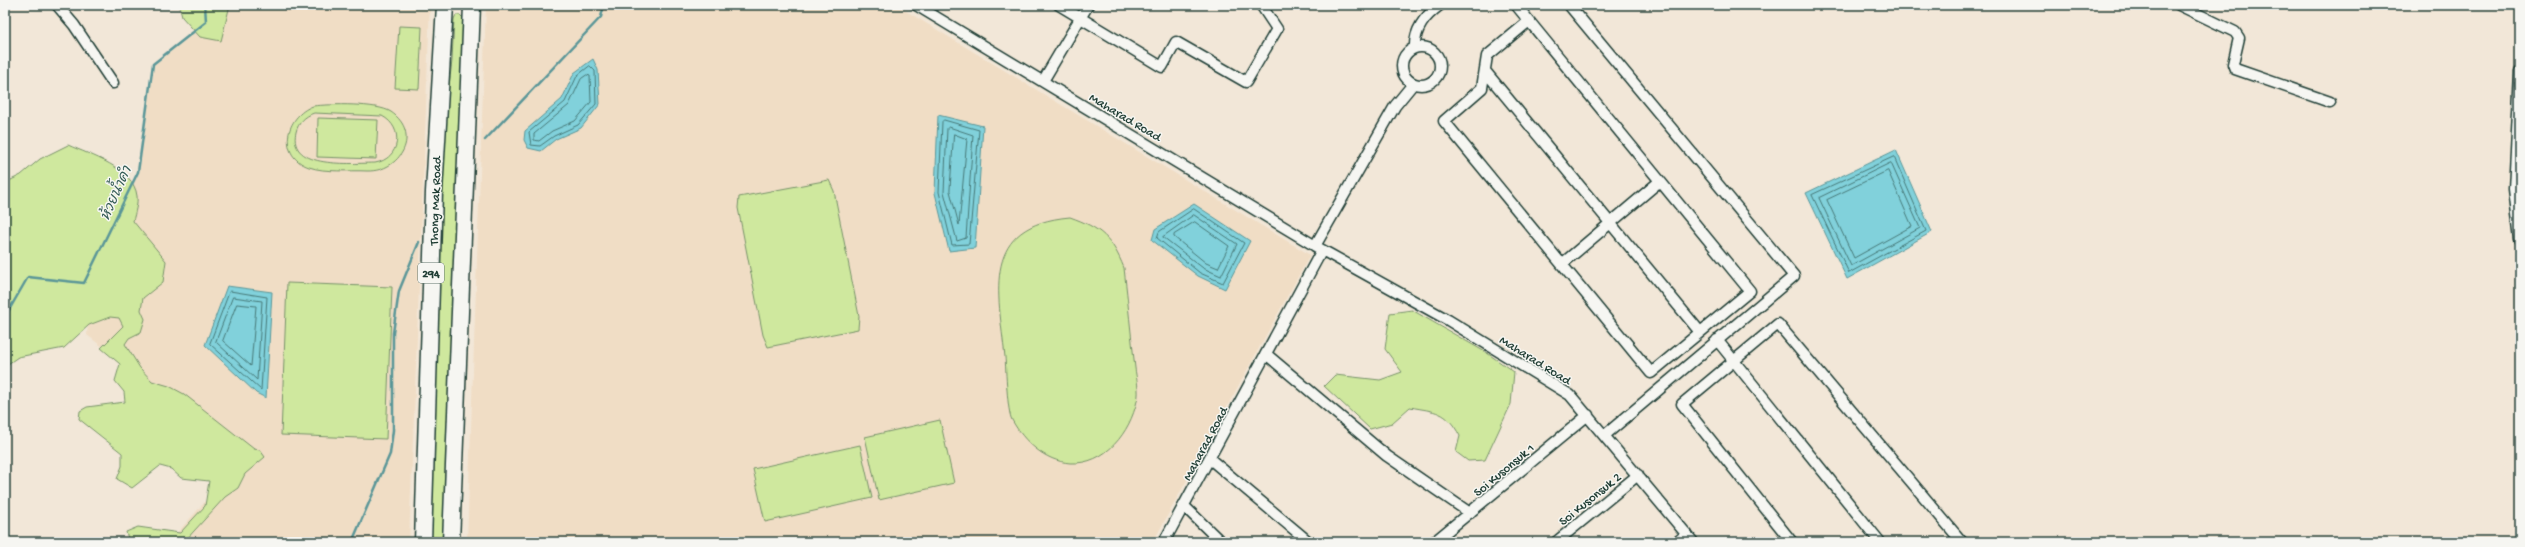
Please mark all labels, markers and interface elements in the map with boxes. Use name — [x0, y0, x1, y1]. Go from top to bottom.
street label: Maharad Road — [1086, 91, 1165, 146]
street label: Thong Mak Road — [427, 155, 446, 247]
water label: ห้วยน้ำคำ — [91, 161, 137, 224]
road number: 294 — [418, 263, 444, 283]
street label: Maharad Road — [1496, 333, 1574, 390]
street label: Maharad Road — [1180, 404, 1233, 484]
street label: Soi Kusonsuk 1 — [1471, 441, 1538, 501]
street label: Soi Kusonsuk 2 — [1556, 470, 1625, 530]

